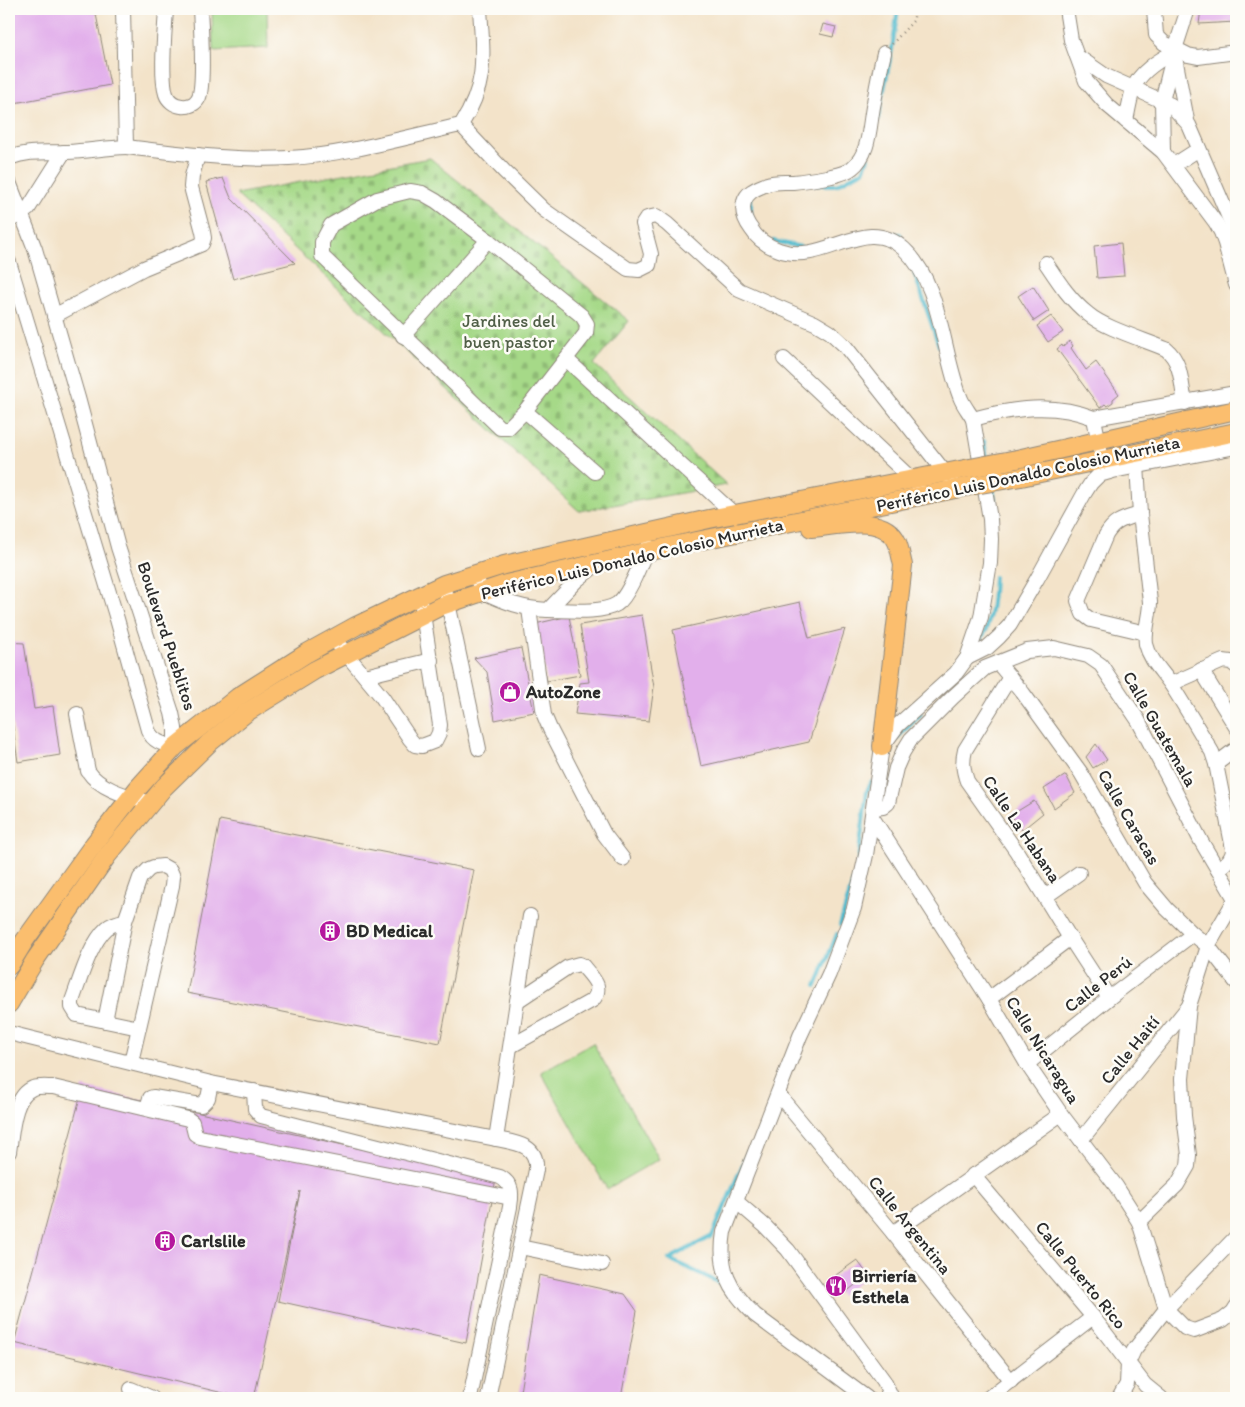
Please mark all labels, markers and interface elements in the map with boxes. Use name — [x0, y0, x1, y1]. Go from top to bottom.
park label: Jardines del buen pastor — [462, 310, 556, 353]
street label: Periférico Luis Donaldo Colosio Murrieta — [874, 431, 1182, 517]
street label: Periférico Luis Donaldo Colosio Murrieta — [479, 513, 785, 605]
street label: Boulevard Pueblitos — [133, 559, 201, 713]
street label: Calle Guatemala — [1118, 667, 1202, 791]
shop icon: AutoZone — [498, 680, 522, 704]
place label: AutoZone — [525, 681, 601, 703]
street label: Calle Caracas — [1093, 765, 1165, 869]
street label: Calle La Habana — [978, 771, 1066, 888]
building icon: BD Medical — [318, 919, 342, 943]
place label: BD Medical — [346, 920, 434, 942]
street label: Calle Perú — [1060, 951, 1136, 1017]
street label: Calle Nicaragua — [1001, 992, 1085, 1108]
street label: Calle Haití — [1096, 1011, 1164, 1089]
street label: Calle Argentina — [864, 1171, 956, 1279]
street label: Calle Puerto Rico — [1031, 1217, 1131, 1333]
building icon: Carlslile — [153, 1229, 177, 1253]
place label: Carlslile — [181, 1230, 246, 1252]
place label: Birriería Esthela — [852, 1265, 917, 1308]
restaurant icon: Birriería Esthela — [824, 1274, 848, 1298]

